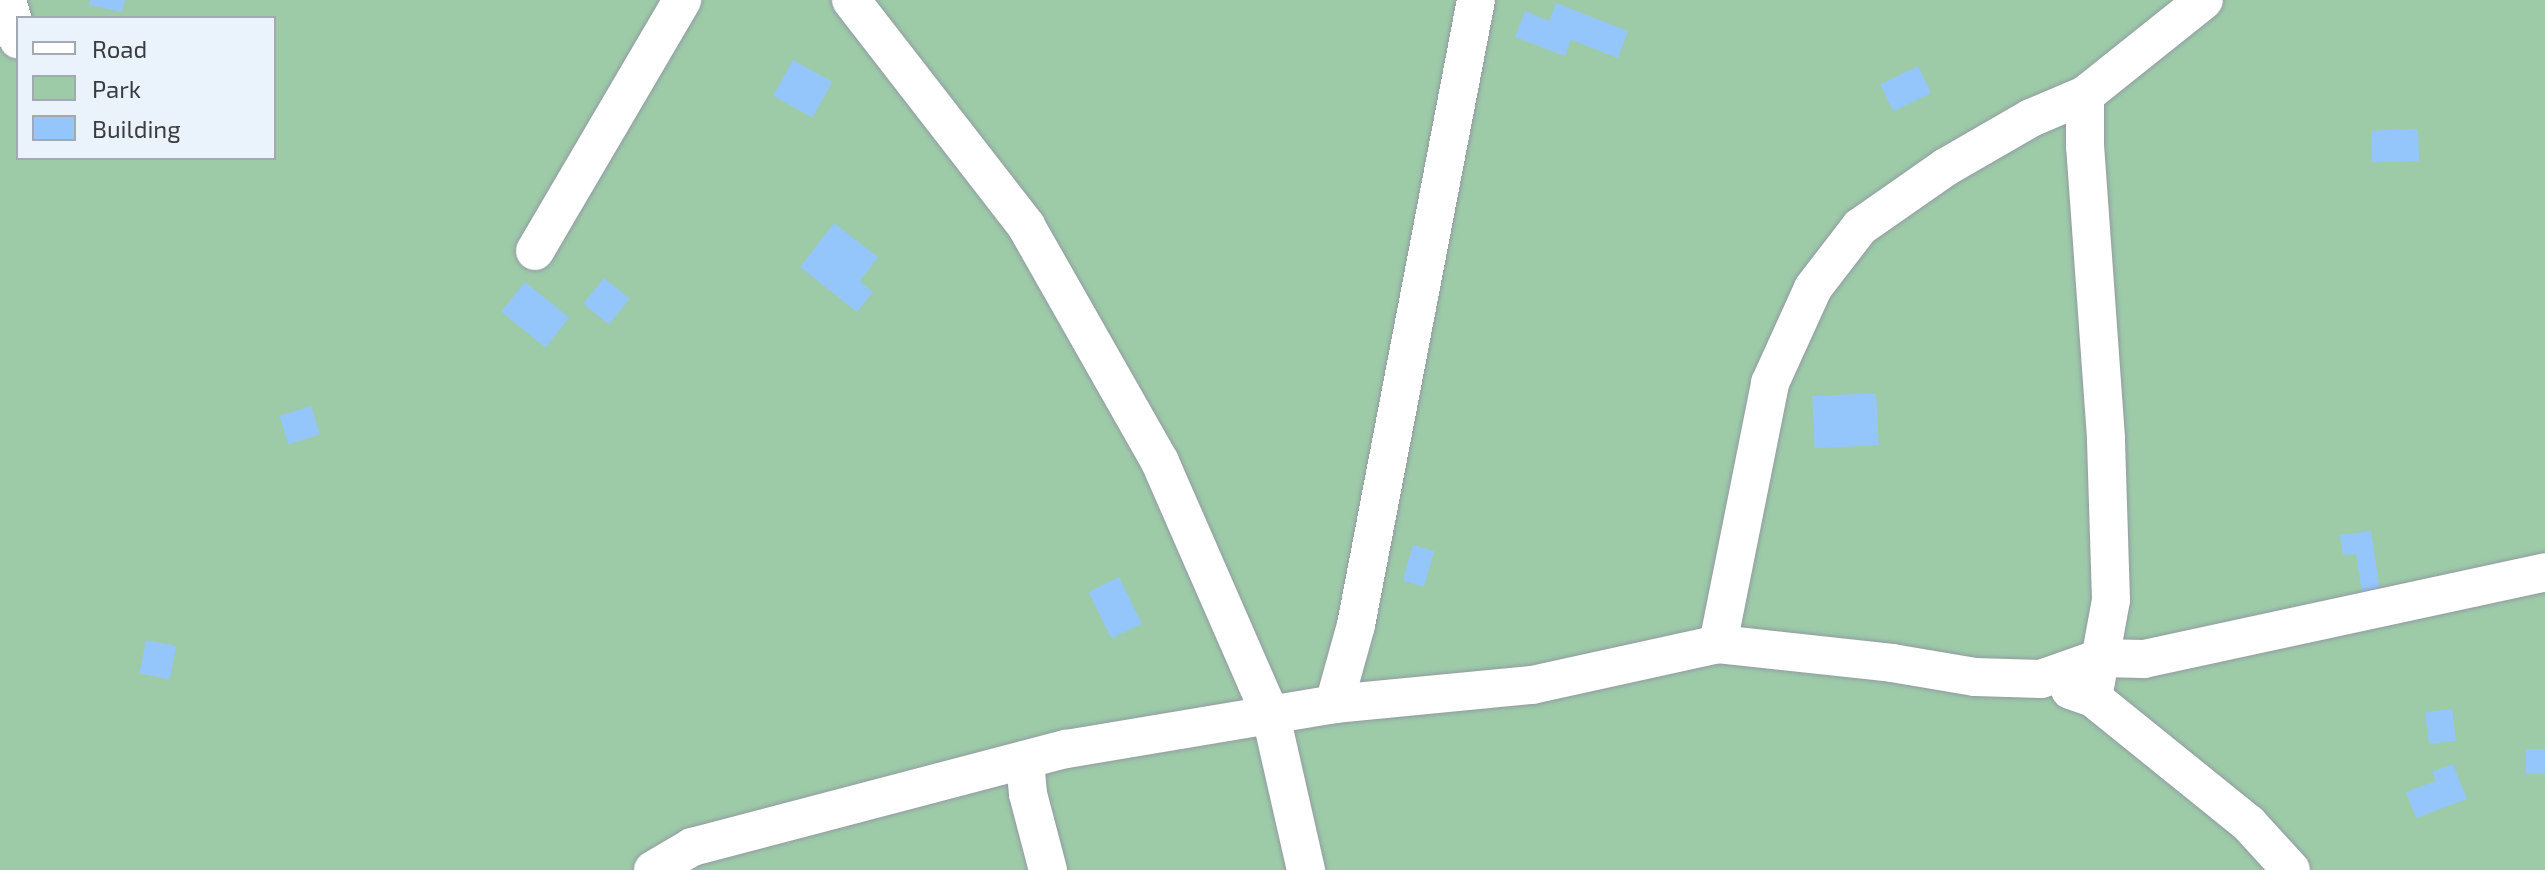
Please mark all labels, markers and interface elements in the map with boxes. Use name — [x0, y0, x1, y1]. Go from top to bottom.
legend — [16, 16, 276, 160]
text: Road — [92, 34, 147, 63]
text: Park — [92, 74, 141, 103]
text: Building — [92, 114, 181, 143]

